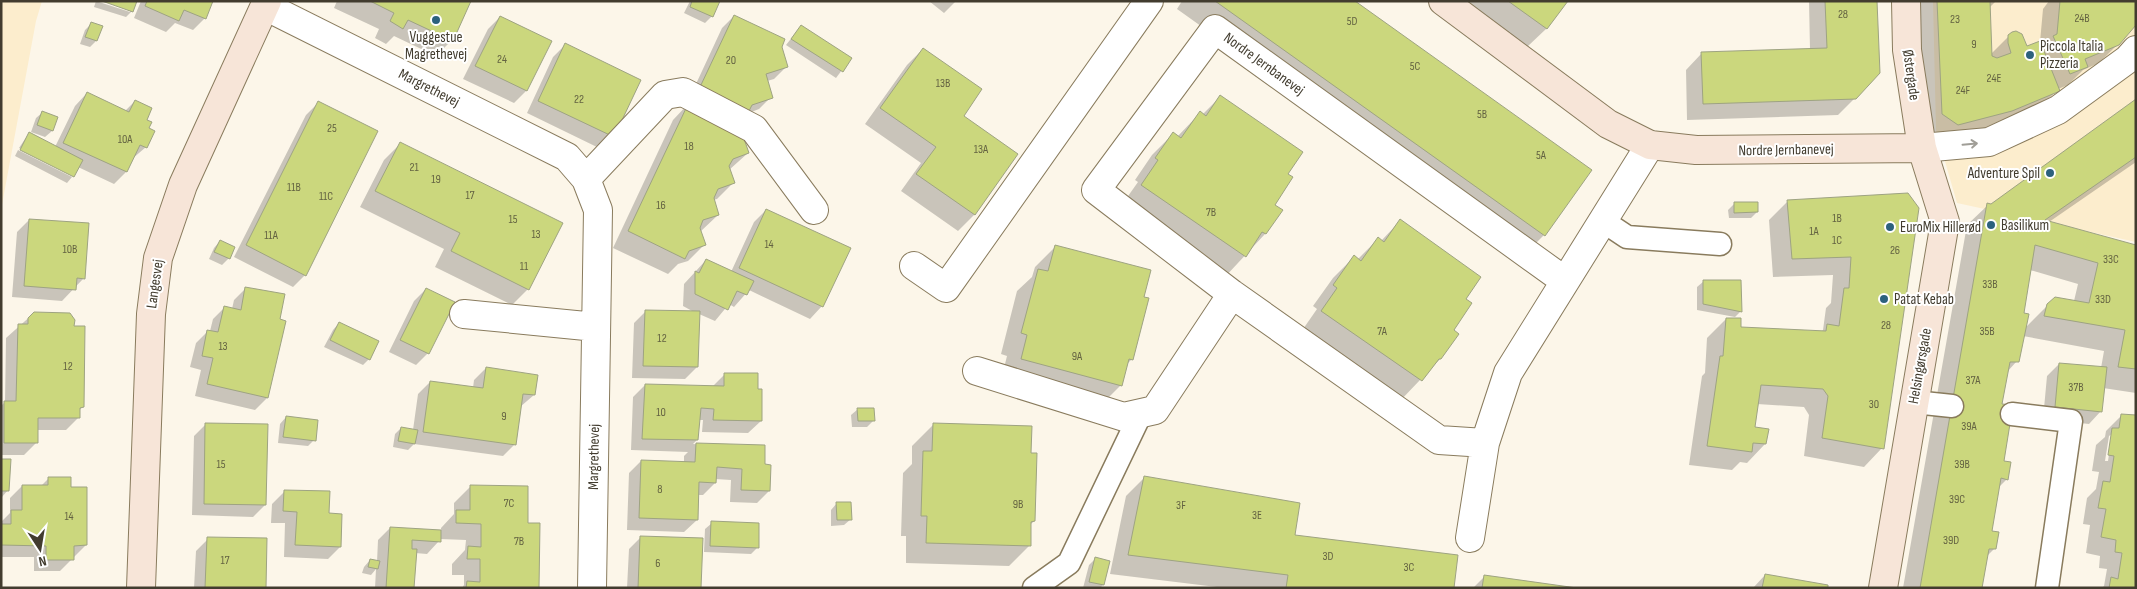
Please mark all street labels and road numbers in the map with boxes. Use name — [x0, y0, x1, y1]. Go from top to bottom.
street label: Nordre Jernbanevej — [1220, 28, 1308, 100]
street label: Østergade — [1898, 48, 1924, 102]
street label: Margrethevej — [395, 65, 463, 112]
street label: Nordre Jernbanevej — [1738, 140, 1834, 160]
street label: Langesvej — [142, 258, 168, 310]
street label: Helsingørsgade — [1904, 327, 1936, 405]
street label: Margrethevej — [584, 424, 604, 490]

